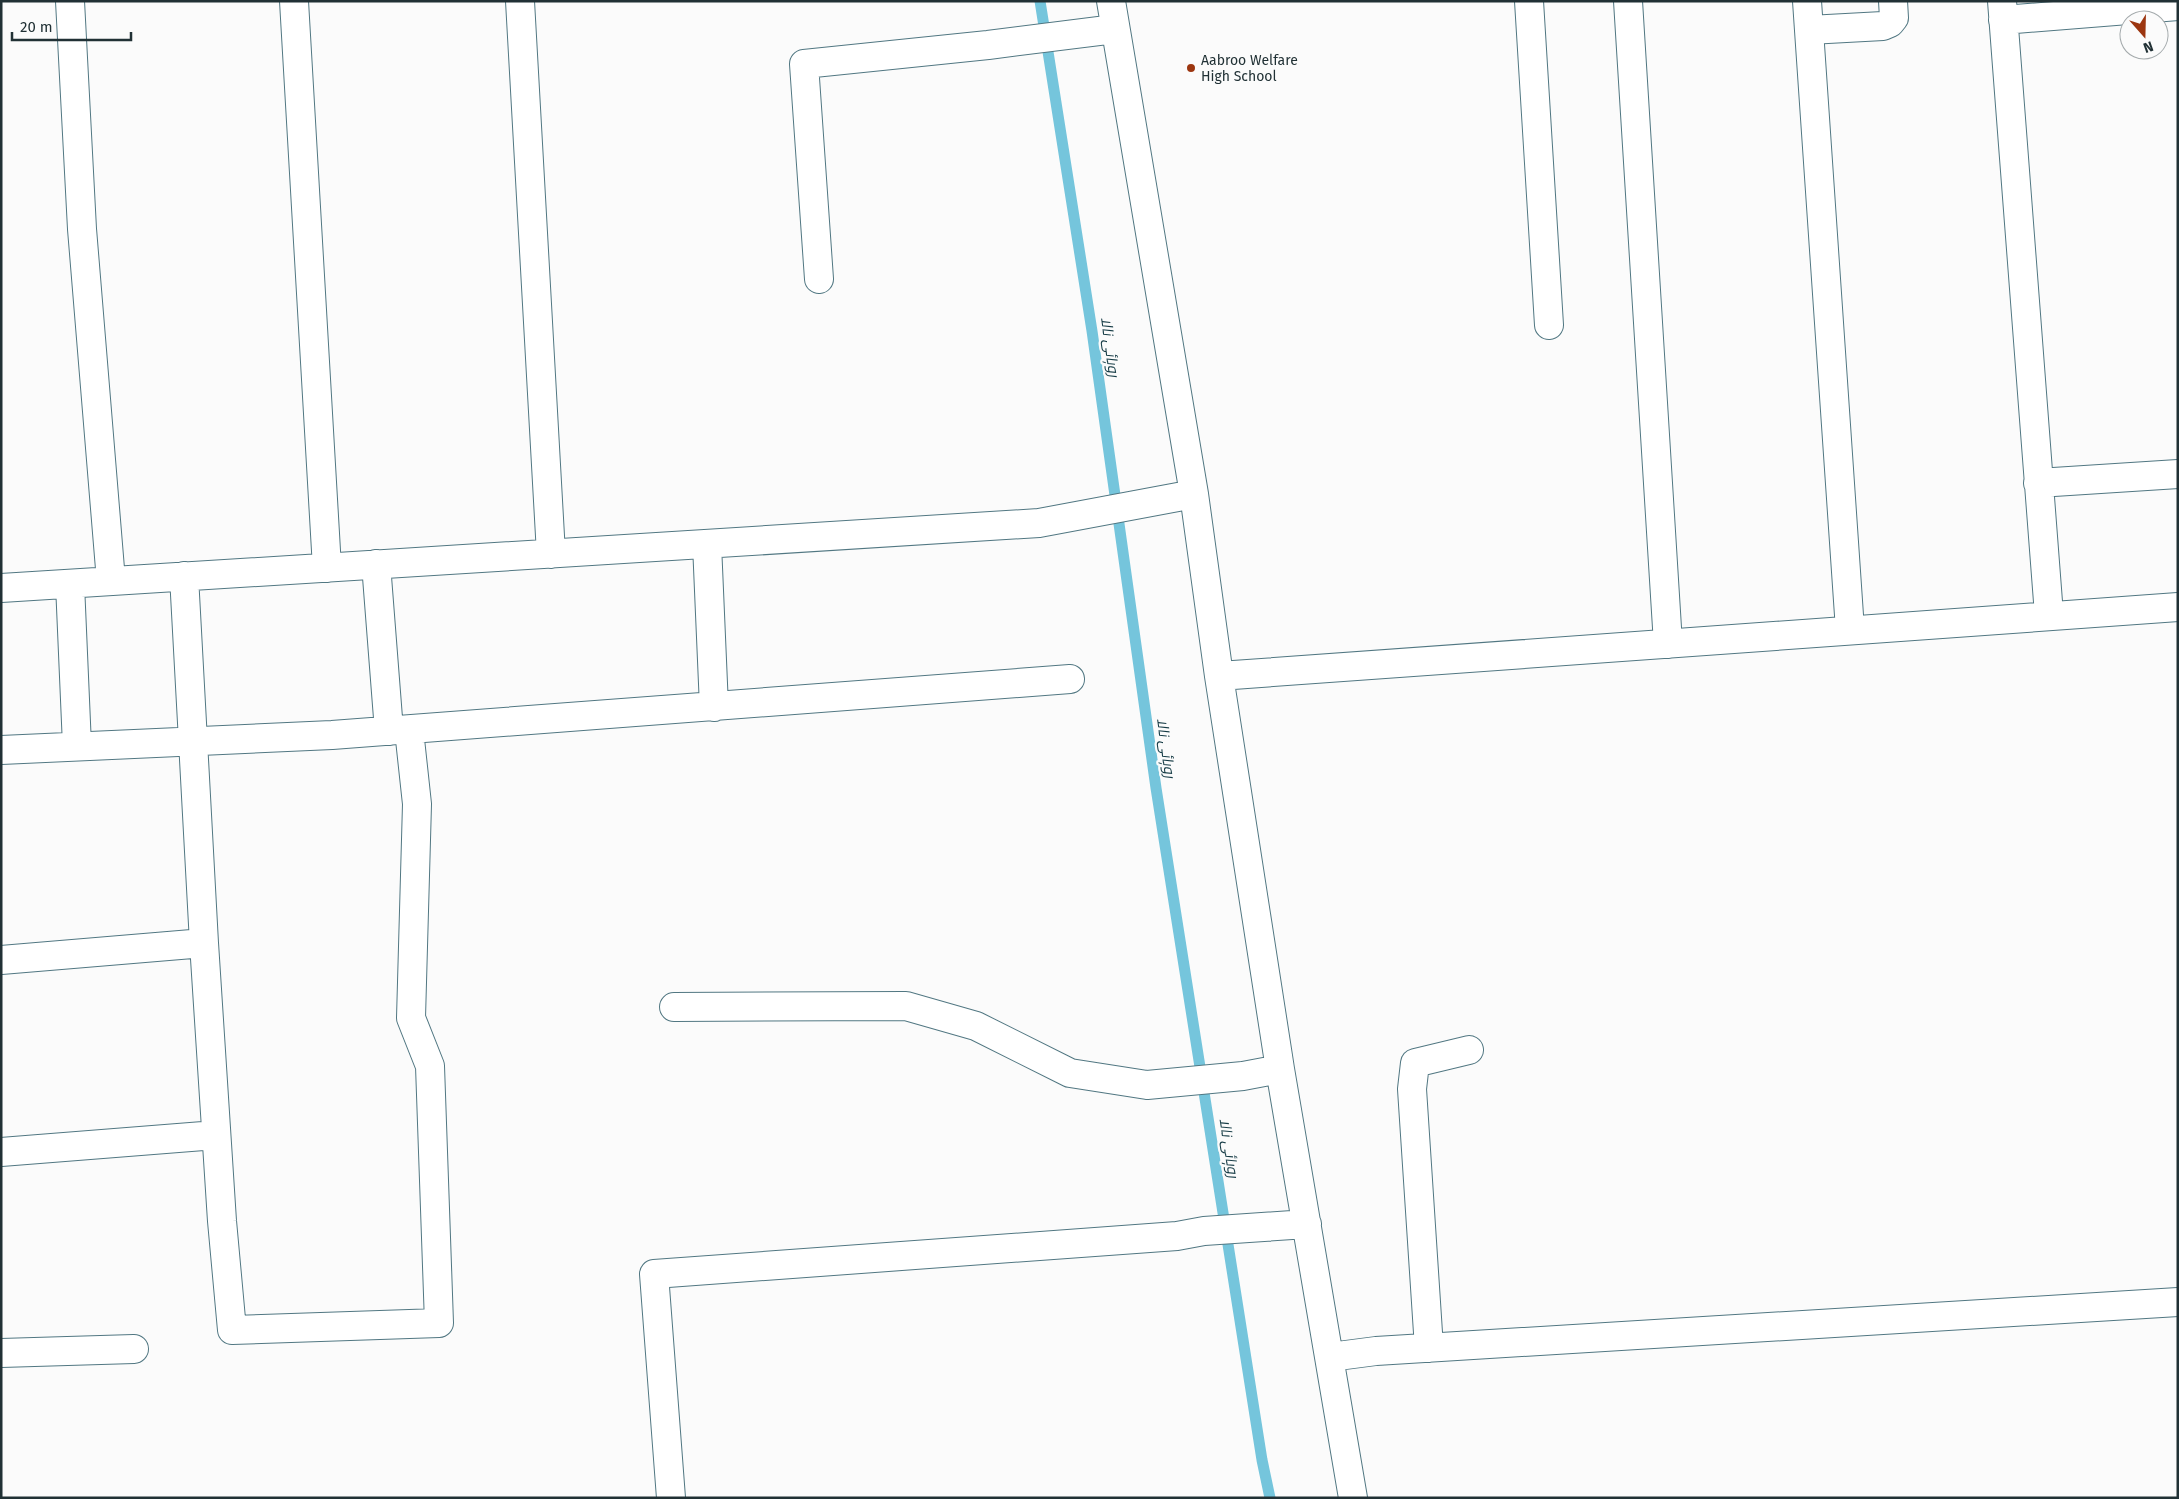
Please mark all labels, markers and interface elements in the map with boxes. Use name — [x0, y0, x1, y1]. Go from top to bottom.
scale bar — [12, 10, 131, 42]
north arrow — [2119, 10, 2169, 60]
text: 20 m — [20, 18, 53, 36]
text: N — [2141, 37, 2156, 56]
place label: Aabroo Welfare High School — [1201, 52, 1298, 85]
marker: Aabroo Welfare High School — [1185, 62, 1197, 74]
water label: روہائی نالا — [1096, 316, 1123, 379]
water label: روہائی نالا — [1152, 717, 1179, 780]
water label: روہائی نالا — [1214, 1117, 1243, 1180]

